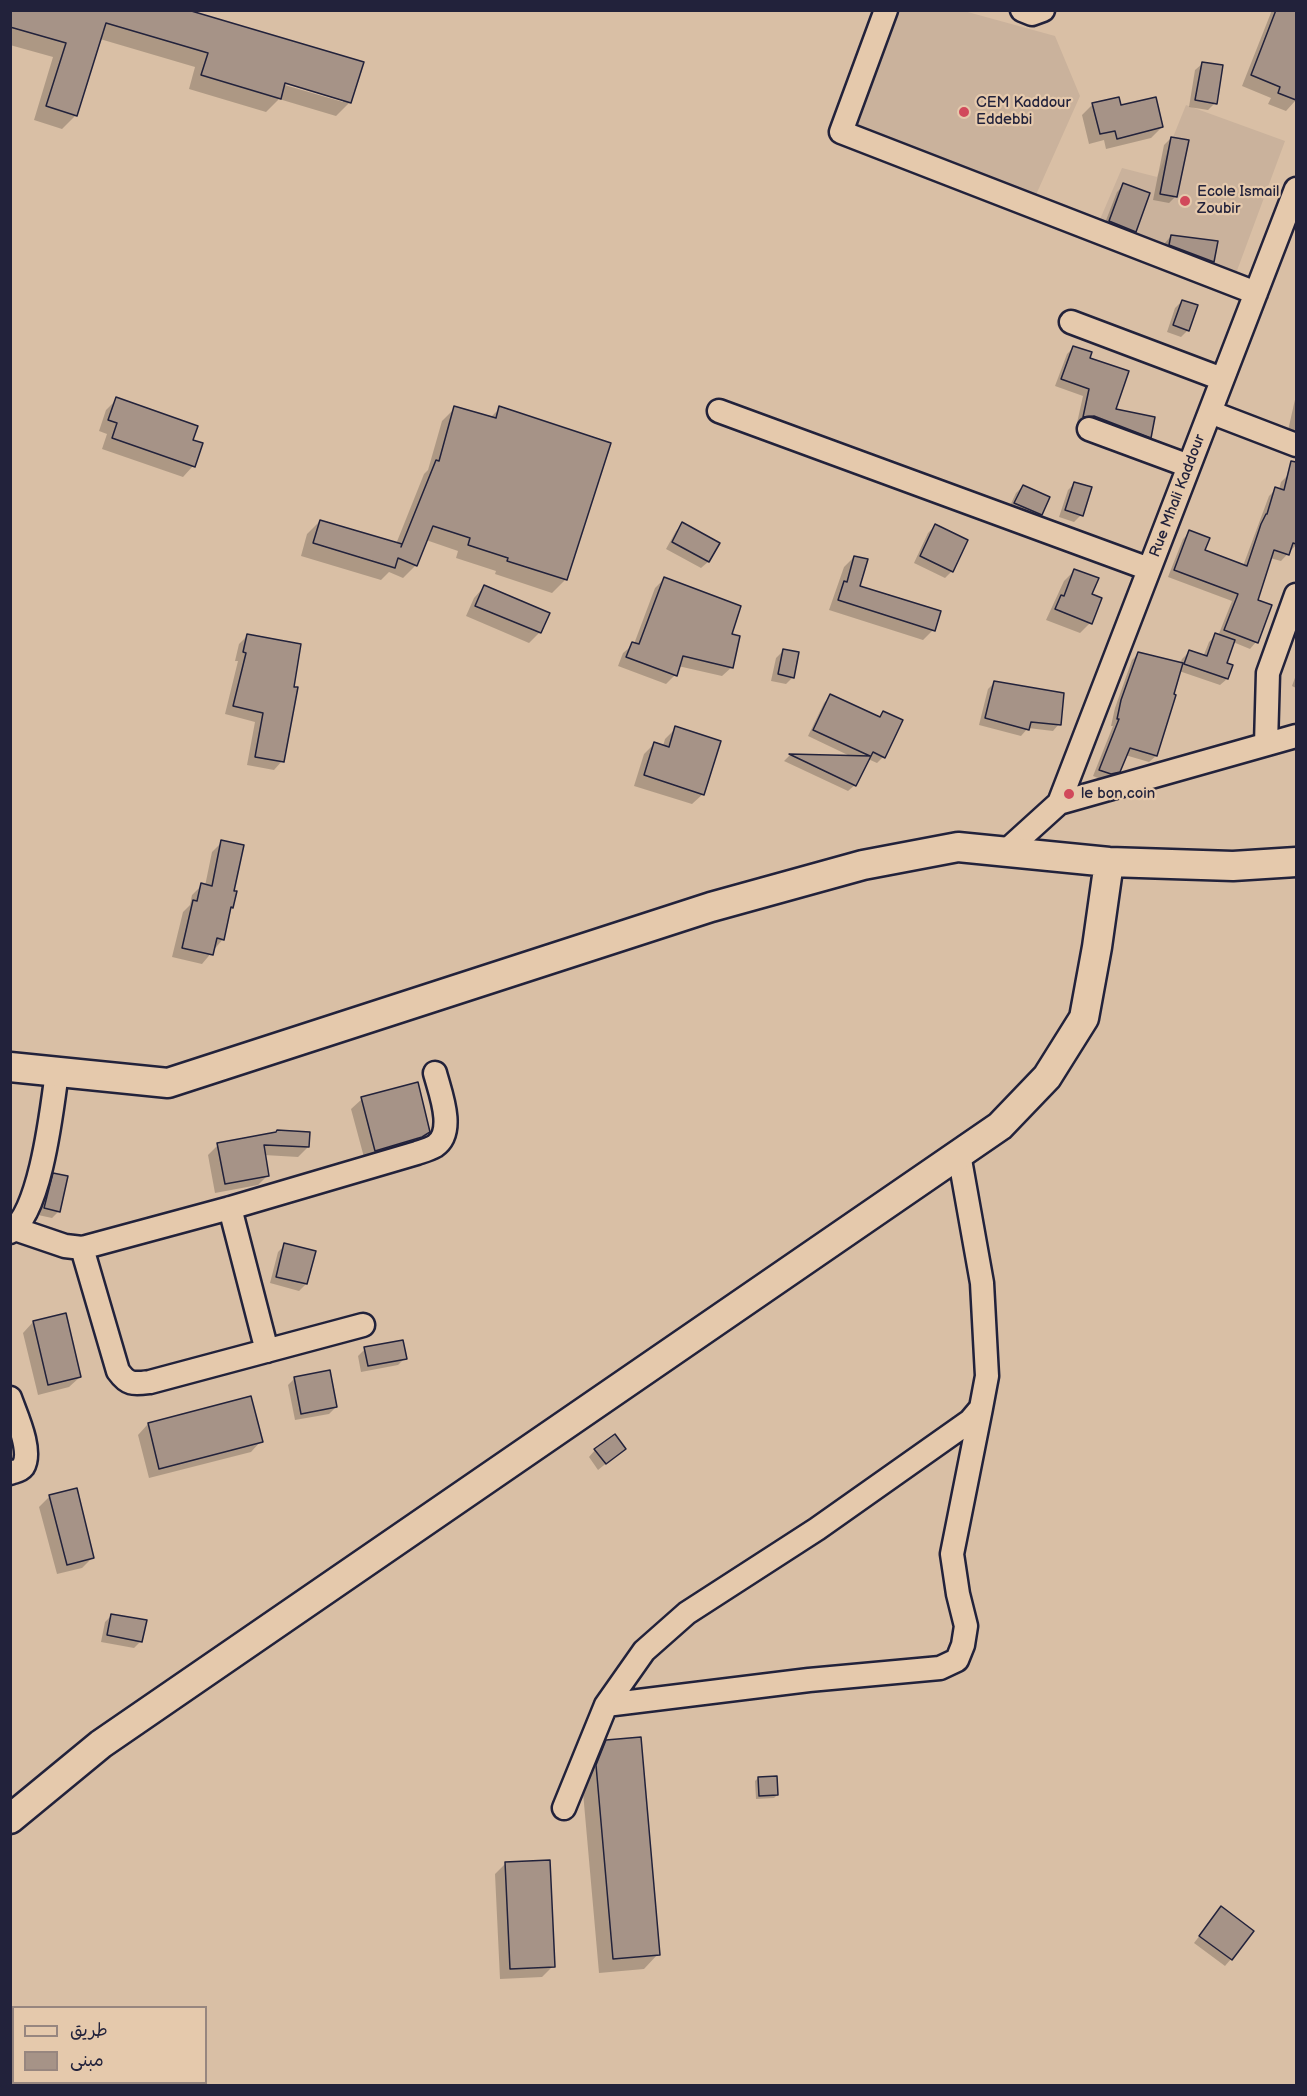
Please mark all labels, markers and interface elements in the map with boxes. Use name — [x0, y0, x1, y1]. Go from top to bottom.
place label: CEM Kaddour Eddebbi — [976, 94, 1071, 129]
marker: CEM Kaddour Eddebbi — [957, 105, 971, 119]
place label: Ecole Ismail Zoubir — [1197, 183, 1279, 218]
marker: Ecole Ismail Zoubir — [1178, 194, 1192, 208]
street label: Rue Mhali Kaddour — [1146, 432, 1210, 560]
place label: le bon coin — [1081, 785, 1155, 803]
marker: le bon coin — [1062, 787, 1076, 801]
legend — [12, 2006, 207, 2084]
text: طريق — [70, 2020, 108, 2041]
text: مبنى — [70, 2050, 104, 2071]

